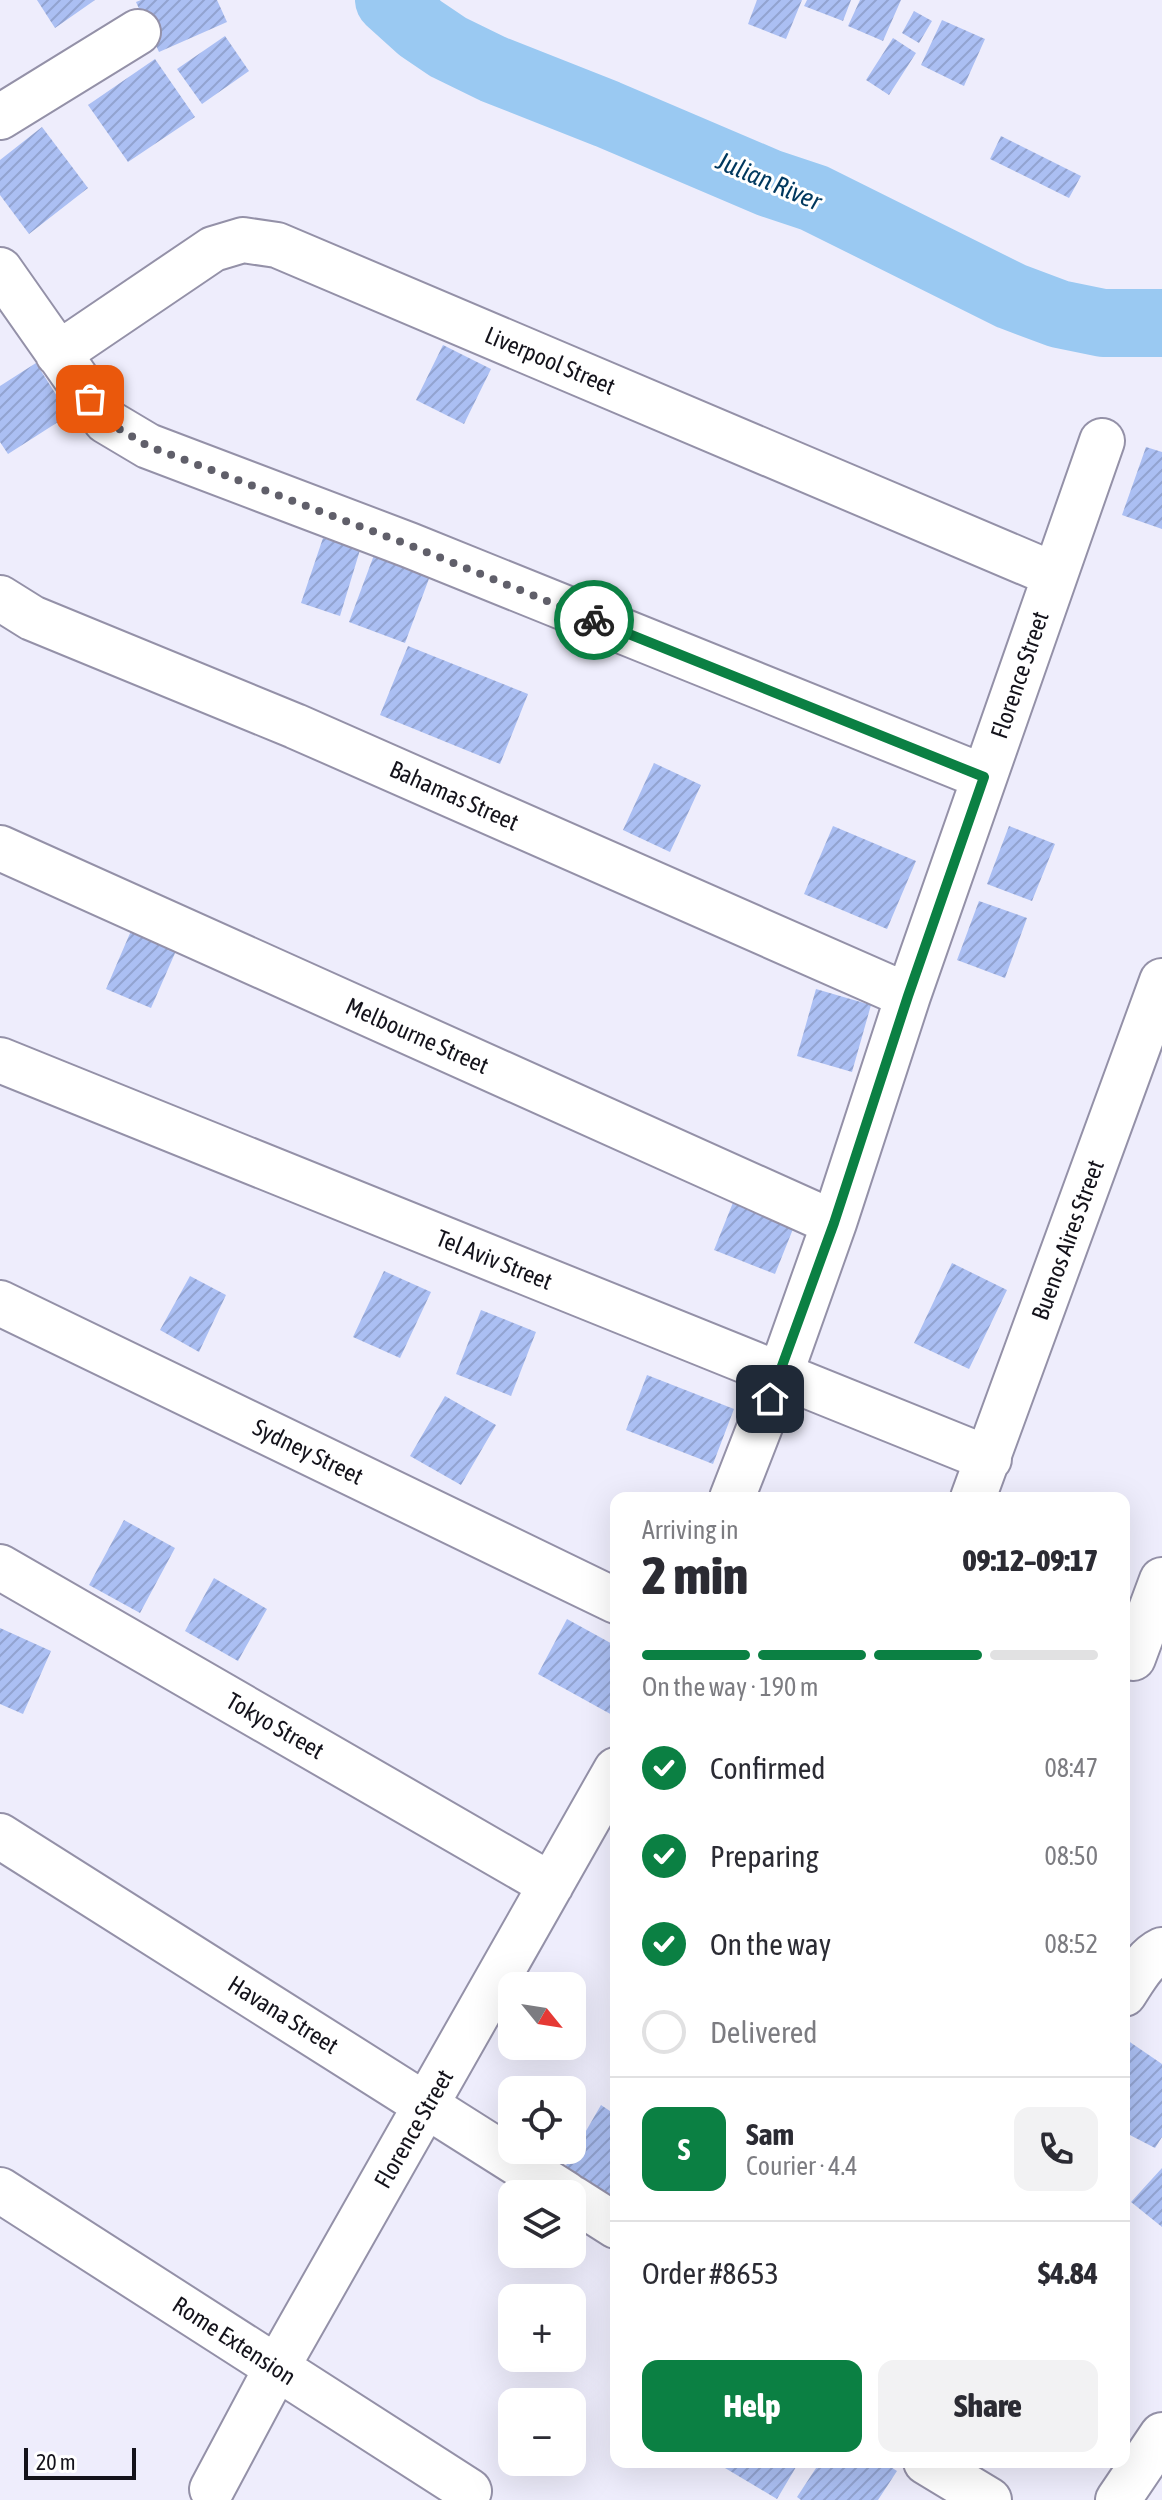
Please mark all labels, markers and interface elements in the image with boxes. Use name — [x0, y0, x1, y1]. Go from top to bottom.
water label: Julian River — [711, 145, 827, 217]
street label: Liverpool Street — [481, 321, 619, 400]
pin — [56, 365, 124, 433]
icon: bag — [68, 377, 112, 421]
courier — [554, 580, 634, 660]
icon: bike — [572, 598, 616, 642]
street label: Florence Street — [985, 608, 1054, 742]
street label: Bahamas Street — [386, 755, 523, 836]
street label: Melbourne Street — [342, 992, 493, 1079]
street label: Buenos Aires Street — [1026, 1156, 1109, 1323]
street label: Tel Aviv Street — [432, 1224, 556, 1295]
pin — [736, 1365, 804, 1433]
icon: home — [748, 1377, 792, 1421]
street label: Sydney Street — [249, 1413, 368, 1490]
text: Arriving in — [642, 1515, 739, 1545]
text: 09:12–09:17 — [963, 1543, 1098, 1577]
text: 2 min — [642, 1545, 748, 1605]
text: On the way · 190 m — [642, 1672, 819, 1702]
street label: Tokyo Street — [222, 1687, 329, 1764]
icon: check — [642, 1746, 686, 1790]
text: Confirmed — [710, 1751, 825, 1785]
text: 08:47 — [1044, 1753, 1098, 1783]
icon: check — [642, 1834, 686, 1878]
text: Preparing — [710, 1839, 819, 1873]
text: 08:50 — [1044, 1841, 1098, 1871]
icon: check — [642, 1922, 686, 1966]
text: On the way — [710, 1927, 831, 1961]
text: 08:52 — [1044, 1929, 1098, 1959]
street label: Havana Street — [223, 1970, 343, 2059]
north arrow — [498, 1972, 586, 2060]
map controls — [498, 1972, 586, 2476]
text: Delivered — [710, 2015, 818, 2049]
street label: Florence Street — [369, 2065, 458, 2193]
button: locate — [498, 2076, 586, 2164]
button: phone — [1014, 2107, 1098, 2191]
text: Sam — [746, 2117, 794, 2151]
text: S — [678, 2132, 690, 2166]
text: Courier · 4.4 — [746, 2151, 857, 2181]
button: layers — [498, 2180, 586, 2268]
text: Order #8653 — [642, 2256, 779, 2290]
text: $4.84 — [1038, 2256, 1098, 2290]
button: + — [498, 2284, 586, 2372]
street label: Rome Extension — [168, 2291, 301, 2390]
button: Help — [642, 2360, 862, 2452]
button: Share — [878, 2360, 1098, 2452]
button: − — [498, 2388, 586, 2476]
scale bar — [24, 2444, 136, 2480]
text: 20 m — [36, 2449, 76, 2475]

